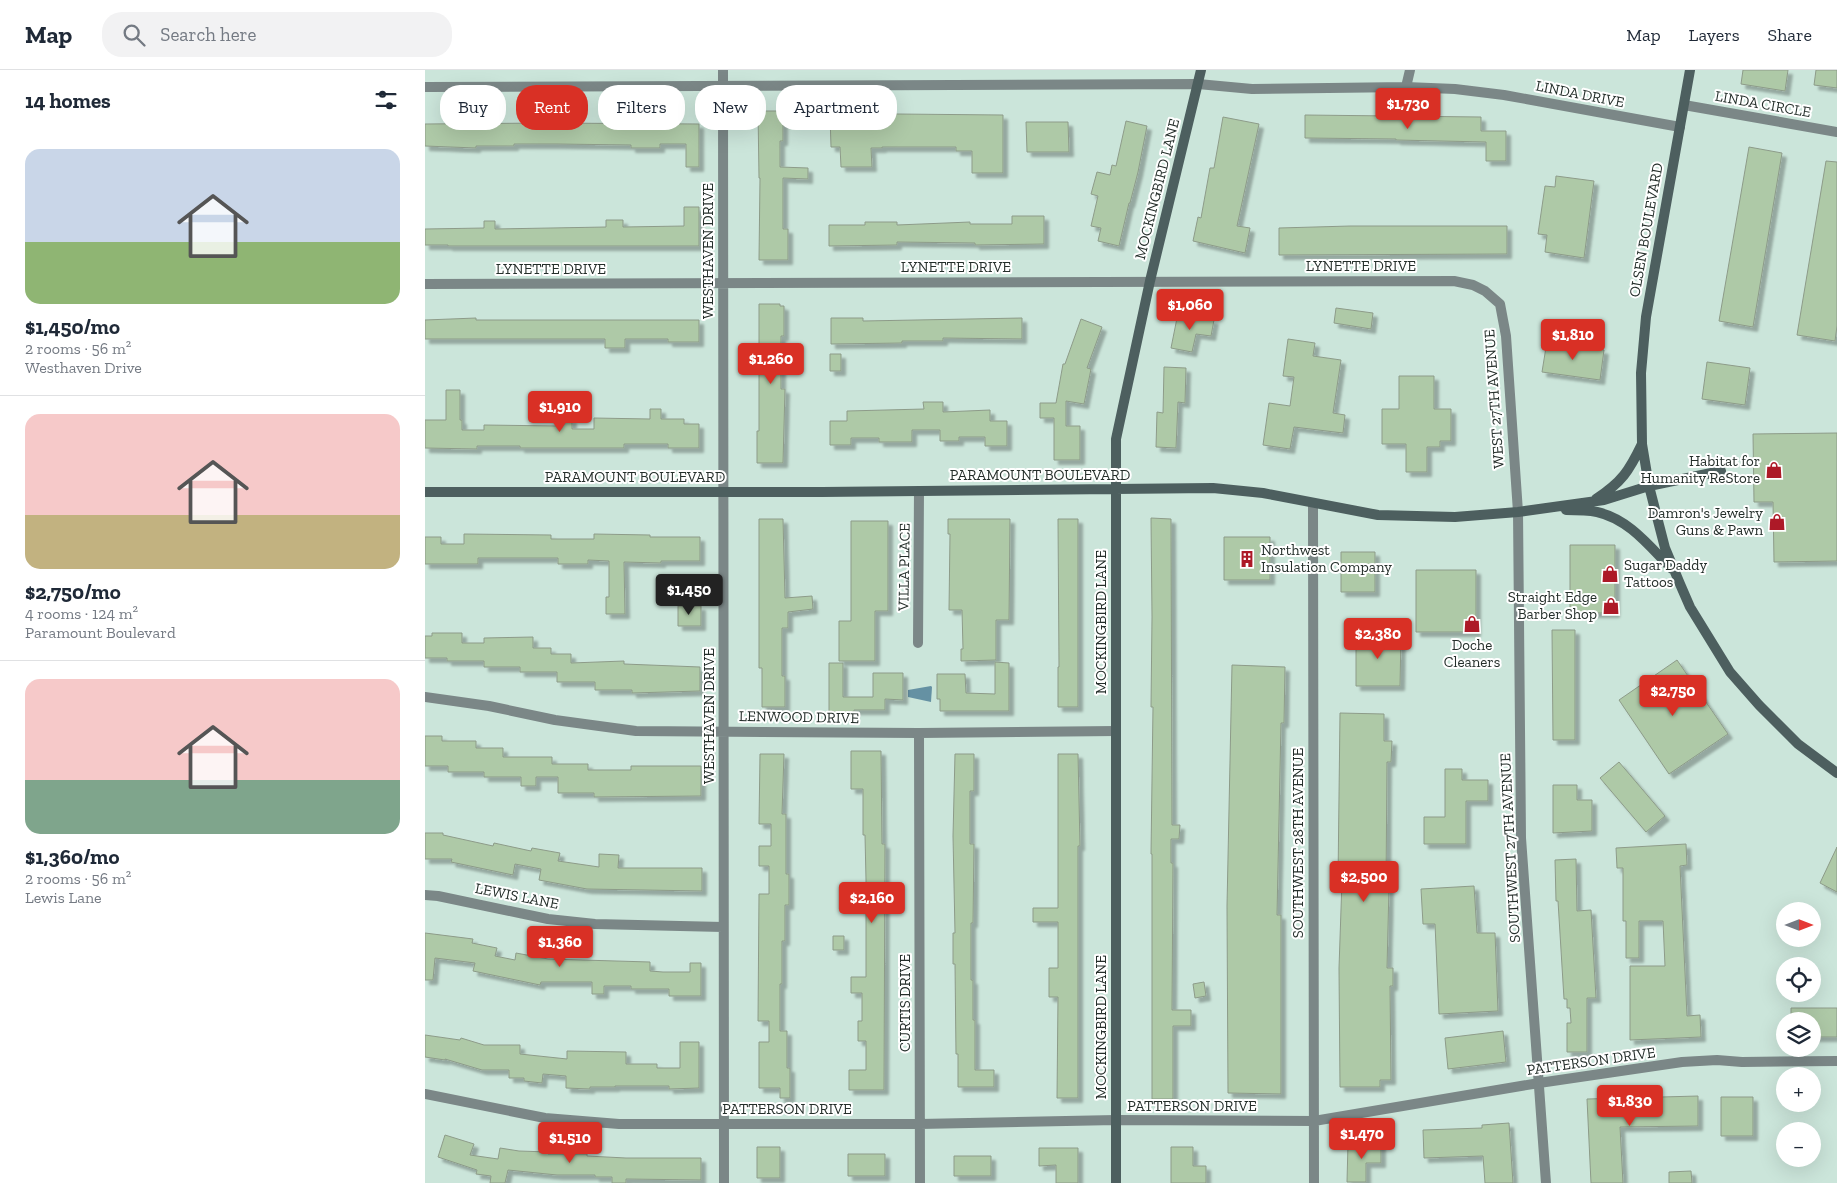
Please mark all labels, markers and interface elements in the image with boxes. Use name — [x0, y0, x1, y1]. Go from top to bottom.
search box — [102, 12, 452, 57]
text: Map — [25, 20, 72, 49]
icon: search — [120, 21, 148, 49]
text: Search here — [160, 23, 257, 46]
text: Map — [1626, 24, 1661, 46]
text: Layers — [1689, 24, 1740, 46]
text: Share — [1768, 24, 1812, 46]
street label: LINDA DRIVE — [1534, 77, 1626, 111]
chip: Buy — [440, 85, 506, 130]
chip: Rent — [516, 85, 588, 130]
chip: Filters — [598, 85, 685, 130]
chip: New — [695, 85, 766, 130]
chip: Apartment — [776, 85, 897, 130]
icon: filters — [372, 86, 400, 114]
street label: LINDA CIRCLE — [1714, 87, 1813, 121]
text: 14 homes — [25, 88, 111, 113]
pin: $1,730 — [1367, 88, 1449, 130]
text: $1,730 — [1386, 94, 1430, 113]
street label: MOCKINGBIRD LANE — [1131, 117, 1183, 261]
street label: OLSEN BOULEVARD — [1625, 161, 1667, 299]
icon: home — [168, 181, 258, 271]
street label: WESTHAVEN DRIVE — [699, 183, 717, 319]
street label: LYNETTE DRIVE — [1306, 257, 1416, 275]
street label: LYNETTE DRIVE — [901, 258, 1011, 276]
street label: LYNETTE DRIVE — [496, 260, 606, 278]
pin: $1,060 — [1149, 288, 1231, 331]
text: $1,060 — [1168, 295, 1212, 314]
text: $1,450/mo — [25, 314, 120, 339]
pin: $1,810 — [1532, 318, 1614, 361]
text: $1,810 — [1552, 325, 1594, 344]
street label: WEST 27TH AVENUE — [1480, 329, 1508, 469]
text: 2 rooms · 56 m² — [25, 339, 131, 358]
pin: $1,260 — [730, 342, 812, 385]
text: $1,260 — [749, 349, 793, 368]
text: Westhaven Drive — [25, 358, 142, 377]
pin: $1,910 — [519, 390, 601, 433]
text: $1,910 — [539, 397, 581, 416]
icon: home — [168, 447, 258, 537]
place label: Habitat for Humanity ReStore — [1641, 452, 1760, 487]
shop icon: Habitat for Humanity ReStore — [1764, 460, 1784, 480]
street label: PARAMOUNT BOULEVARD — [950, 466, 1130, 484]
street label: PARAMOUNT BOULEVARD — [545, 468, 725, 486]
place label: Damron's Jewelry Guns & Pawn — [1648, 504, 1763, 539]
shop icon: Damron's Jewelry Guns & Pawn — [1767, 512, 1787, 532]
street label: VILLA PLACE — [894, 523, 914, 612]
place label: Northwest Insulation Company — [1261, 541, 1392, 576]
building icon: Northwest Insulation Company — [1237, 549, 1257, 569]
street label: MOCKINGBIRD LANE — [1092, 550, 1110, 694]
place label: Sugar Daddy Tattoos — [1624, 556, 1707, 591]
shop icon: Sugar Daddy Tattoos — [1600, 564, 1620, 584]
pin: $1,450 — [648, 574, 730, 616]
text: $2,750/mo — [25, 579, 121, 604]
text: $1,450 — [667, 580, 711, 599]
place label: Straight Edge Barber Shop — [1508, 588, 1597, 623]
shop icon: Straight Edge Barber Shop — [1601, 596, 1621, 616]
text: 4 rooms · 124 m² — [25, 604, 138, 623]
shop icon: Doche Cleaners — [1462, 614, 1482, 634]
pin: $2,380 — [1337, 618, 1419, 660]
text: Paramount Boulevard — [25, 623, 176, 642]
text: $2,380 — [1355, 624, 1401, 643]
place label: Doche Cleaners — [1444, 636, 1500, 671]
street label: WESTHAVEN DRIVE — [700, 648, 718, 784]
pin: $2,750 — [1632, 674, 1714, 717]
text: $2,750 — [1650, 681, 1696, 700]
street label: LENWOOD DRIVE — [739, 707, 860, 727]
icon: home — [168, 712, 258, 802]
street label: SOUTHWEST 28TH AVENUE — [1289, 747, 1307, 938]
street label: SOUTHWEST 27TH AVENUE — [1496, 753, 1524, 943]
text: $1,360/mo — [25, 844, 119, 869]
pin: $2,500 — [1323, 860, 1405, 903]
text: $2,500 — [1341, 867, 1387, 886]
text: 2 rooms · 56 m² — [25, 869, 131, 888]
street label: LEWIS LANE — [474, 879, 561, 913]
pin: $2,160 — [831, 882, 913, 924]
text: Lewis Lane — [25, 888, 102, 907]
text: $2,160 — [850, 888, 894, 907]
north arrow — [1776, 902, 1821, 948]
map controls — [1776, 902, 1821, 1167]
pin: $1,360 — [519, 926, 601, 968]
text: $1,360 — [538, 932, 582, 951]
street label: CURTIS DRIVE — [896, 954, 914, 1052]
street label: MOCKINGBIRD LANE — [1092, 955, 1110, 1099]
button: locate — [1776, 957, 1821, 1002]
button: layers — [1776, 1012, 1821, 1057]
street label: PATTERSON DRIVE — [1526, 1043, 1657, 1079]
button: + — [1776, 1067, 1821, 1112]
pin: $1,830 — [1589, 1084, 1671, 1127]
text: $1,830 — [1608, 1091, 1652, 1110]
street label: PATTERSON DRIVE — [1127, 1097, 1257, 1115]
street label: PATTERSON DRIVE — [722, 1100, 852, 1118]
pin: $1,470 — [1321, 1118, 1403, 1160]
pin: $1,510 — [529, 1122, 611, 1164]
button: − — [1776, 1122, 1821, 1167]
text: $1,470 — [1340, 1124, 1384, 1143]
text: $1,510 — [549, 1128, 591, 1147]

